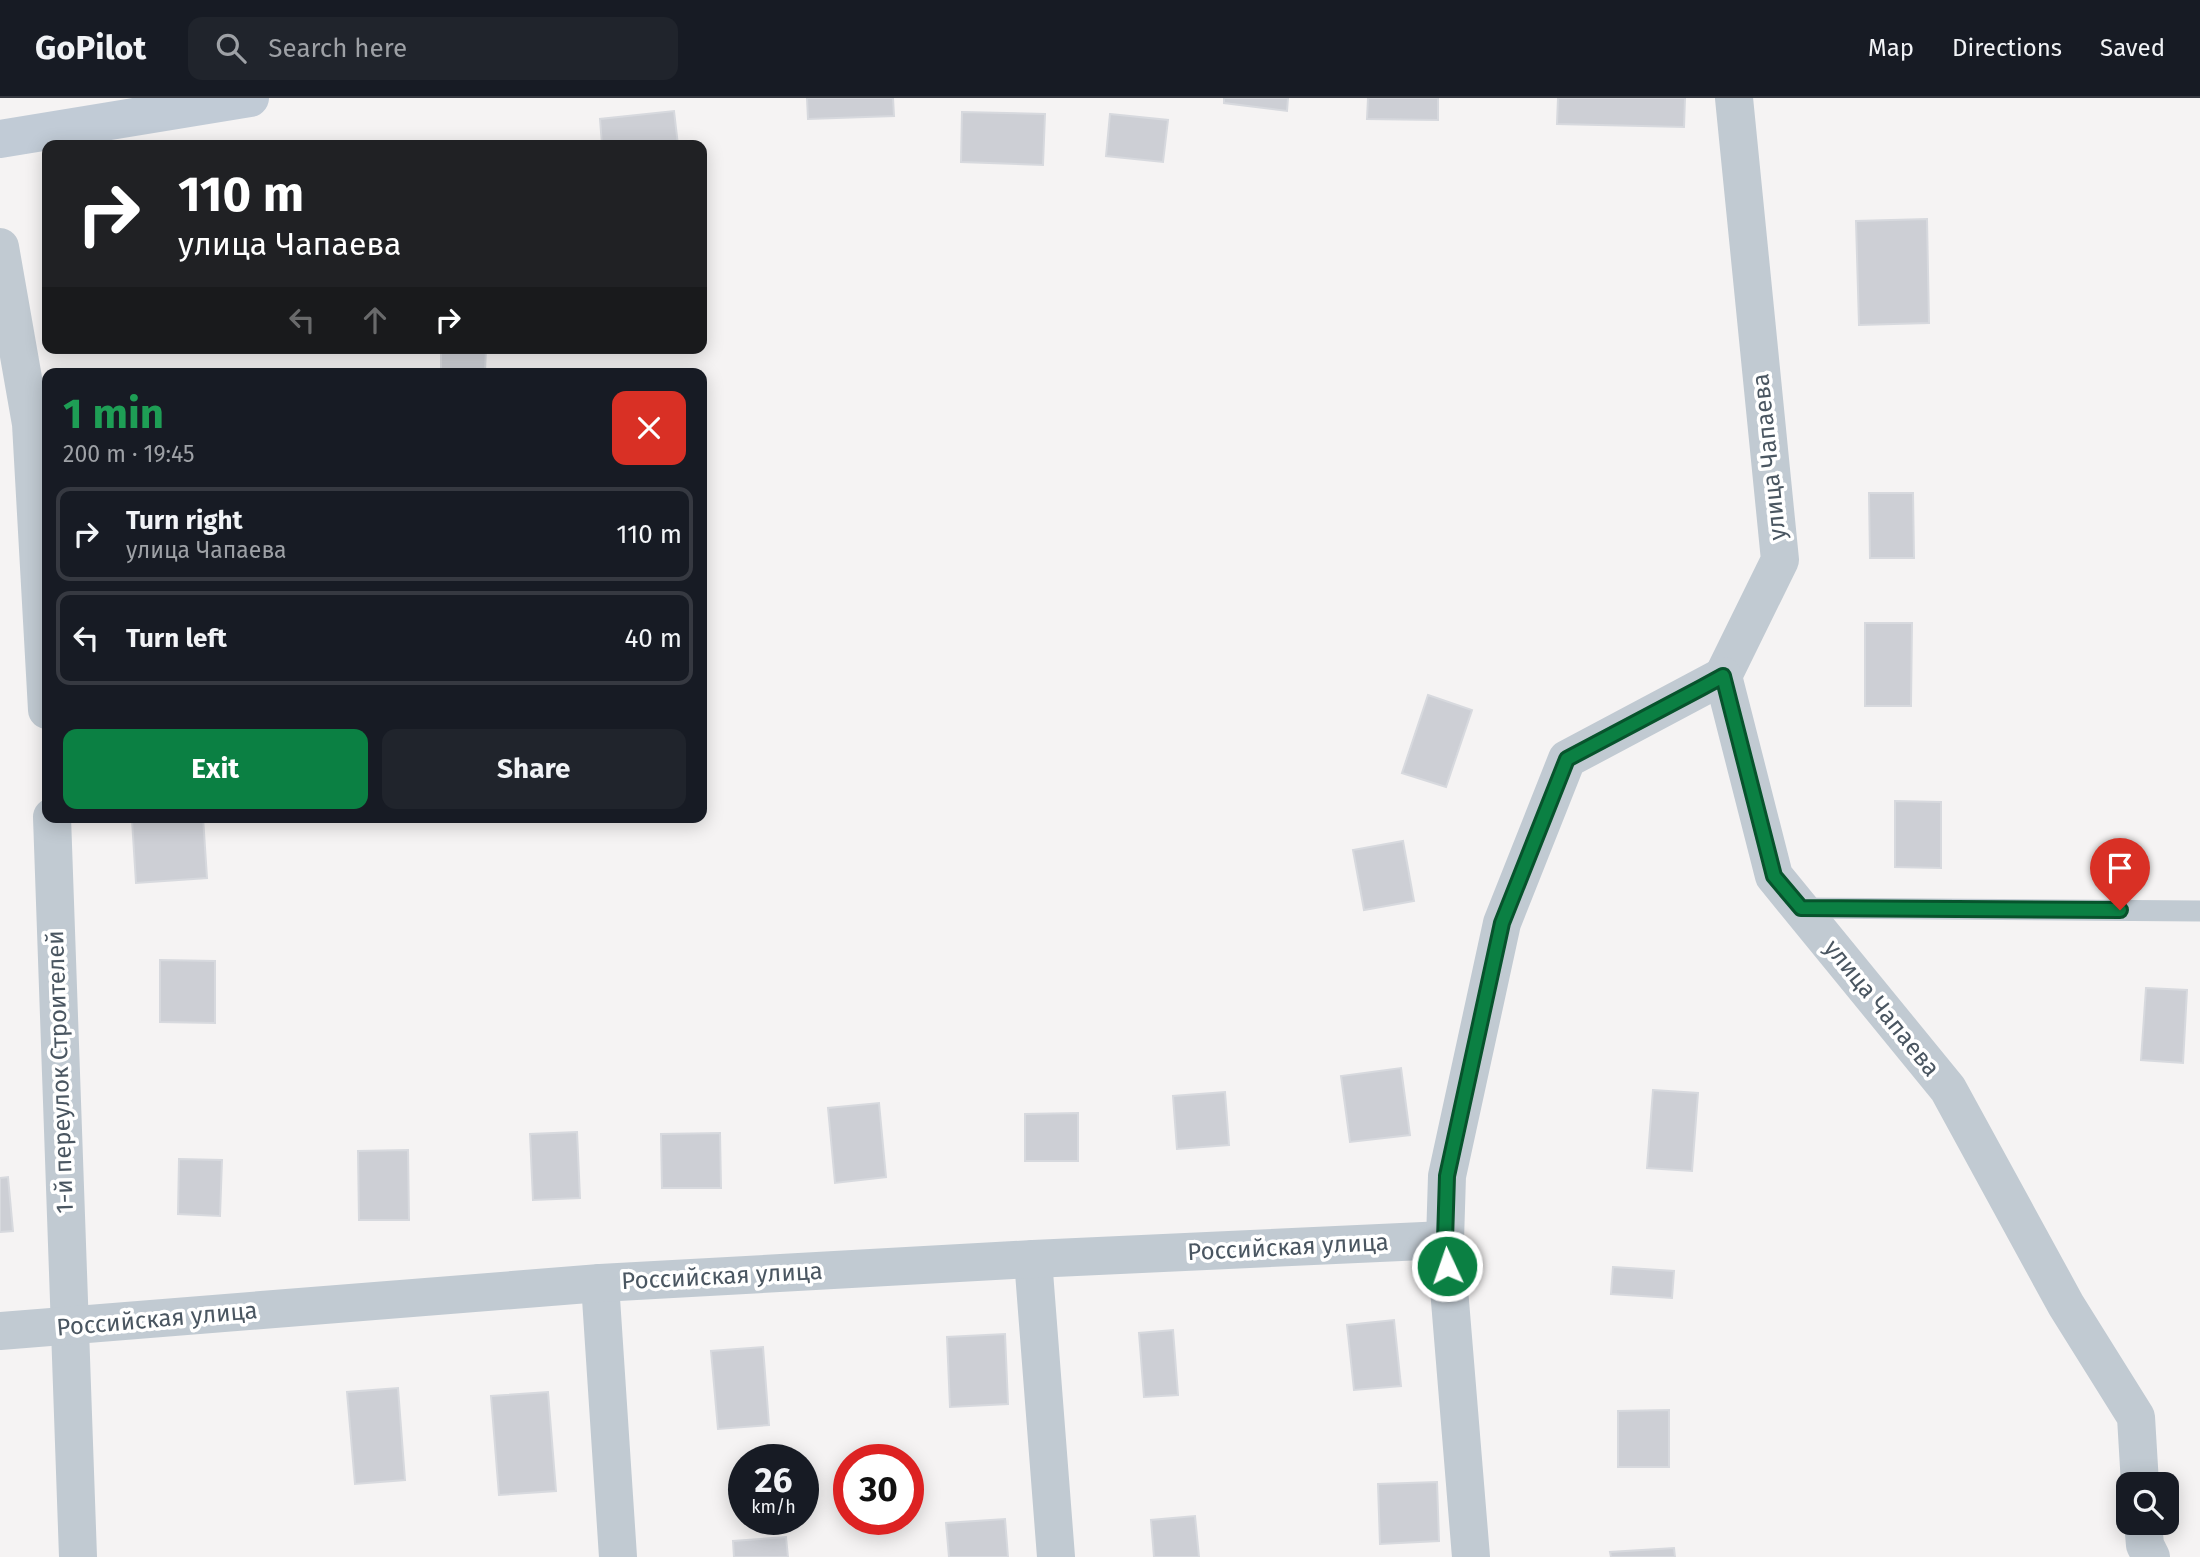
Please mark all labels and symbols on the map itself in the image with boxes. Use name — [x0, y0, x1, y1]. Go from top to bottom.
street label: улица Чапаева — [1746, 372, 1792, 542]
pin — [2090, 838, 2150, 910]
street label: 1-й переулок Строителей — [41, 930, 79, 1214]
street label: улица Чапаева — [1818, 934, 1946, 1082]
street label: Российская улица — [1187, 1228, 1389, 1266]
position arrow — [1410, 1229, 1484, 1303]
street label: Российская улица — [621, 1257, 823, 1295]
street label: Российская улица — [55, 1296, 259, 1342]
speed limit sign: 30 — [833, 1444, 924, 1535]

